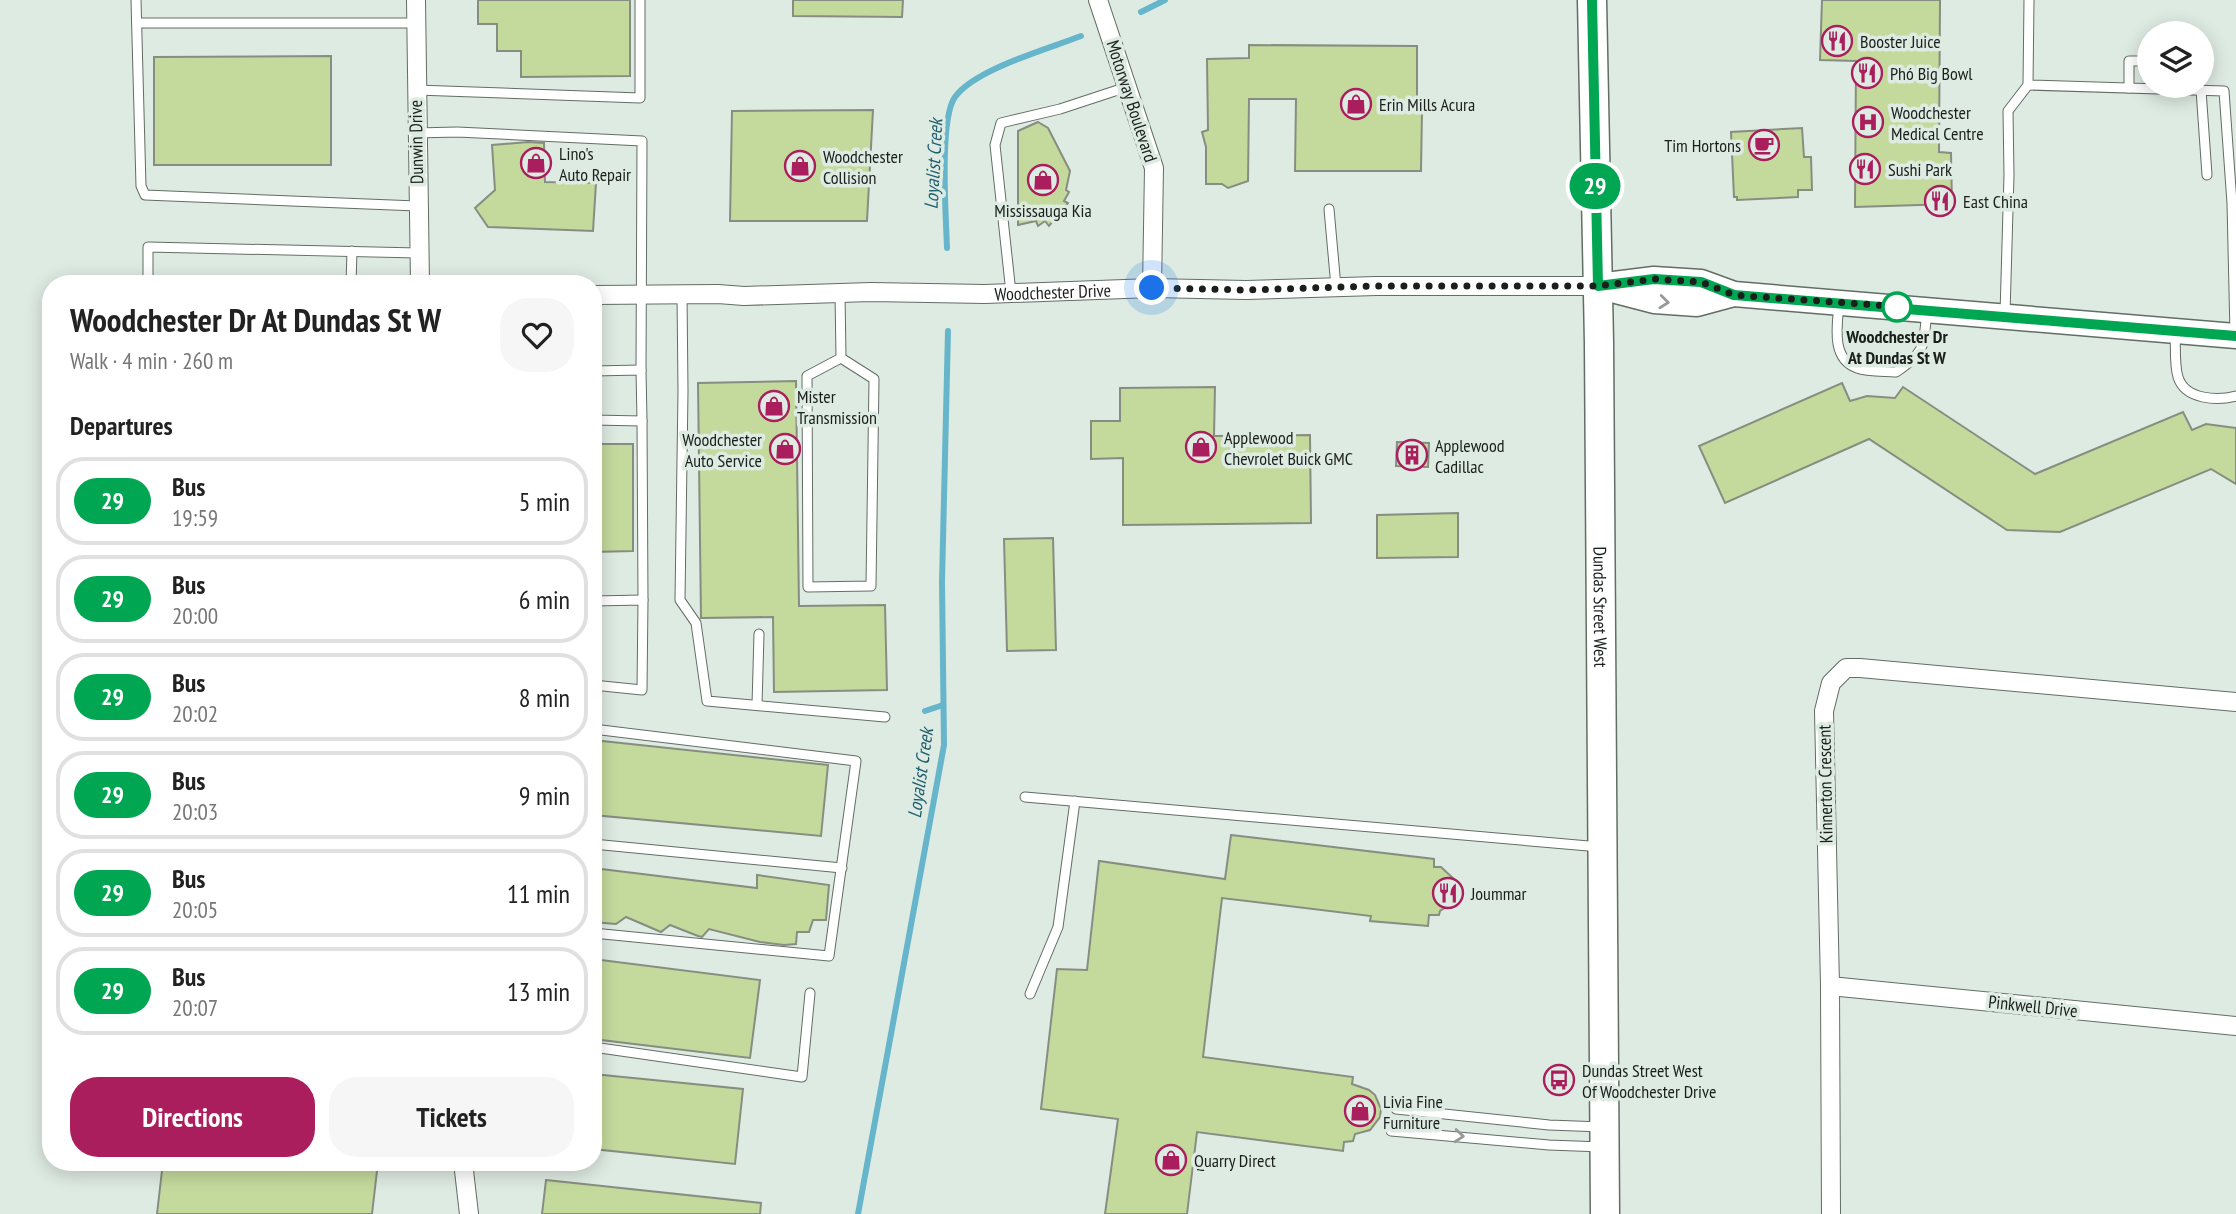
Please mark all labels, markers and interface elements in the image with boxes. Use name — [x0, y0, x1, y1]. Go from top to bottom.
map controls — [2137, 21, 2214, 98]
button: layers — [2137, 21, 2214, 98]
restaurant icon: Booster Juice — [1820, 24, 1854, 58]
place label: Booster Juice — [1860, 30, 1941, 53]
street label: Motorway Boulevard — [1101, 37, 1163, 165]
restaurant icon: Phó Big Bowl — [1850, 56, 1884, 90]
place label: Phó Big Bowl — [1890, 62, 1973, 85]
shop icon: Erin Mills Acura — [1339, 87, 1373, 121]
place label: Erin Mills Acura — [1379, 93, 1475, 116]
street label: Dunwin Drive — [404, 100, 428, 184]
place label: Woodchester Medical Centre — [1891, 101, 1984, 145]
hospital icon: Woodchester Medical Centre — [1851, 105, 1885, 139]
water label: Loyalist Creek — [919, 116, 947, 210]
cafe icon: Tim Hortons — [1747, 128, 1781, 162]
place label: Tim Hortons — [1664, 134, 1741, 157]
place label: Lino's Auto Repair — [559, 142, 631, 186]
place label: Woodchester Collision — [823, 145, 903, 189]
shop icon: Lino's Auto Repair — [519, 146, 553, 180]
shop icon: Woodchester Collision — [783, 149, 817, 183]
restaurant icon: Sushi Park — [1848, 152, 1882, 186]
place label: Sushi Park — [1888, 158, 1952, 181]
shop icon: Mississauga Kia — [1026, 163, 1060, 197]
line badge: 29 — [1564, 163, 1626, 209]
text: 29 — [1584, 170, 1606, 201]
restaurant icon: East China — [1923, 184, 1957, 218]
place label: East China — [1963, 190, 2028, 213]
place label: Mississauga Kia — [994, 199, 1092, 222]
your location — [1134, 270, 1169, 305]
street label: Woodchester Drive — [994, 278, 1111, 305]
marker: Woodchester Dr At Dundas St W — [1882, 292, 1912, 322]
one-way arrow — [1658, 294, 1670, 309]
text: Woodchester Dr At Dundas St W — [70, 298, 441, 341]
button: heart — [500, 298, 574, 372]
place label: Woodchester Dr At Dundas St W — [1845, 325, 1948, 369]
text: Walk · 4 min · 260 m — [70, 346, 233, 375]
place label: Mister Transmission — [797, 385, 877, 429]
shop icon: Mister Transmission — [757, 389, 791, 423]
text: Departures — [70, 409, 173, 442]
place label: Applewood Chevrolet Buick GMC — [1224, 426, 1353, 470]
place label: Woodchester Auto Service — [682, 428, 762, 472]
shop icon: Applewood Chevrolet Buick GMC — [1184, 430, 1218, 464]
shop icon: Woodchester Auto Service — [768, 432, 802, 466]
place label: Applewood Cadillac — [1435, 434, 1504, 478]
building icon: Applewood Cadillac — [1395, 438, 1429, 472]
text: Bus — [172, 470, 205, 503]
text: 29 — [101, 485, 124, 516]
text: 5 min — [519, 485, 570, 518]
text: 19:59 — [172, 503, 218, 532]
street label: Dundas Street West — [1589, 546, 1613, 667]
text: Bus — [172, 568, 205, 601]
text: 29 — [101, 583, 124, 614]
text: 6 min — [519, 583, 570, 616]
text: 20:00 — [172, 601, 218, 630]
text: Bus — [172, 666, 205, 699]
text: 29 — [101, 681, 124, 712]
text: 8 min — [519, 681, 570, 714]
text: 20:02 — [172, 699, 218, 728]
water label: Loyalist Creek — [902, 724, 939, 820]
street label: Kinnerton Crescent — [1812, 724, 1838, 843]
text: Bus — [172, 764, 205, 797]
text: 29 — [101, 779, 124, 810]
text: 9 min — [519, 779, 570, 812]
text: 20:03 — [172, 797, 218, 826]
text: Bus — [172, 862, 205, 895]
restaurant icon: Joummar — [1431, 876, 1465, 910]
text: 29 — [101, 877, 124, 908]
text: 11 min — [507, 877, 570, 910]
place label: Joummar — [1470, 882, 1527, 905]
text: 20:05 — [172, 895, 218, 924]
text: Bus — [172, 960, 205, 993]
text: 29 — [101, 975, 124, 1006]
text: 13 min — [507, 975, 570, 1008]
street label: Pinkwell Drive — [1987, 990, 2079, 1022]
text: 20:07 — [172, 993, 218, 1022]
place label: Dundas Street West Of Woodchester Drive — [1582, 1059, 1716, 1103]
bus stop icon: Dundas Street West Of Woodchester Drive — [1542, 1063, 1576, 1097]
button: Directions — [70, 1077, 315, 1157]
button: Tickets — [329, 1077, 574, 1157]
place label: Livia Fine Furniture — [1383, 1090, 1443, 1134]
shop icon: Livia Fine Furniture — [1343, 1094, 1377, 1128]
one-way arrow — [1454, 1128, 1465, 1143]
shop icon: Quarry Direct — [1154, 1143, 1188, 1177]
place label: Quarry Direct — [1194, 1149, 1276, 1172]

